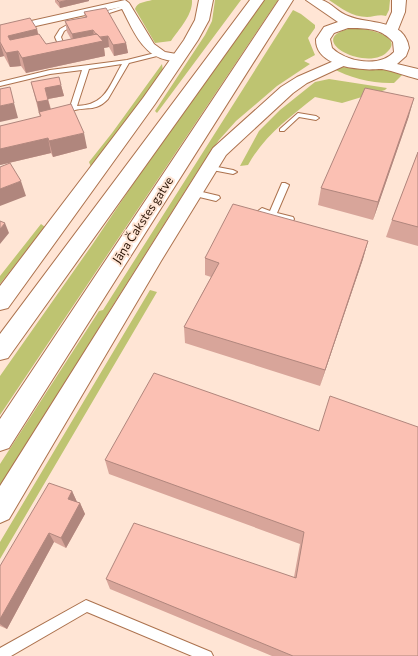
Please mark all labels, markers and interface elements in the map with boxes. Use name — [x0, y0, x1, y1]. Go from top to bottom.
street label: Jāņa Čakstes gatve — [109, 174, 177, 266]

